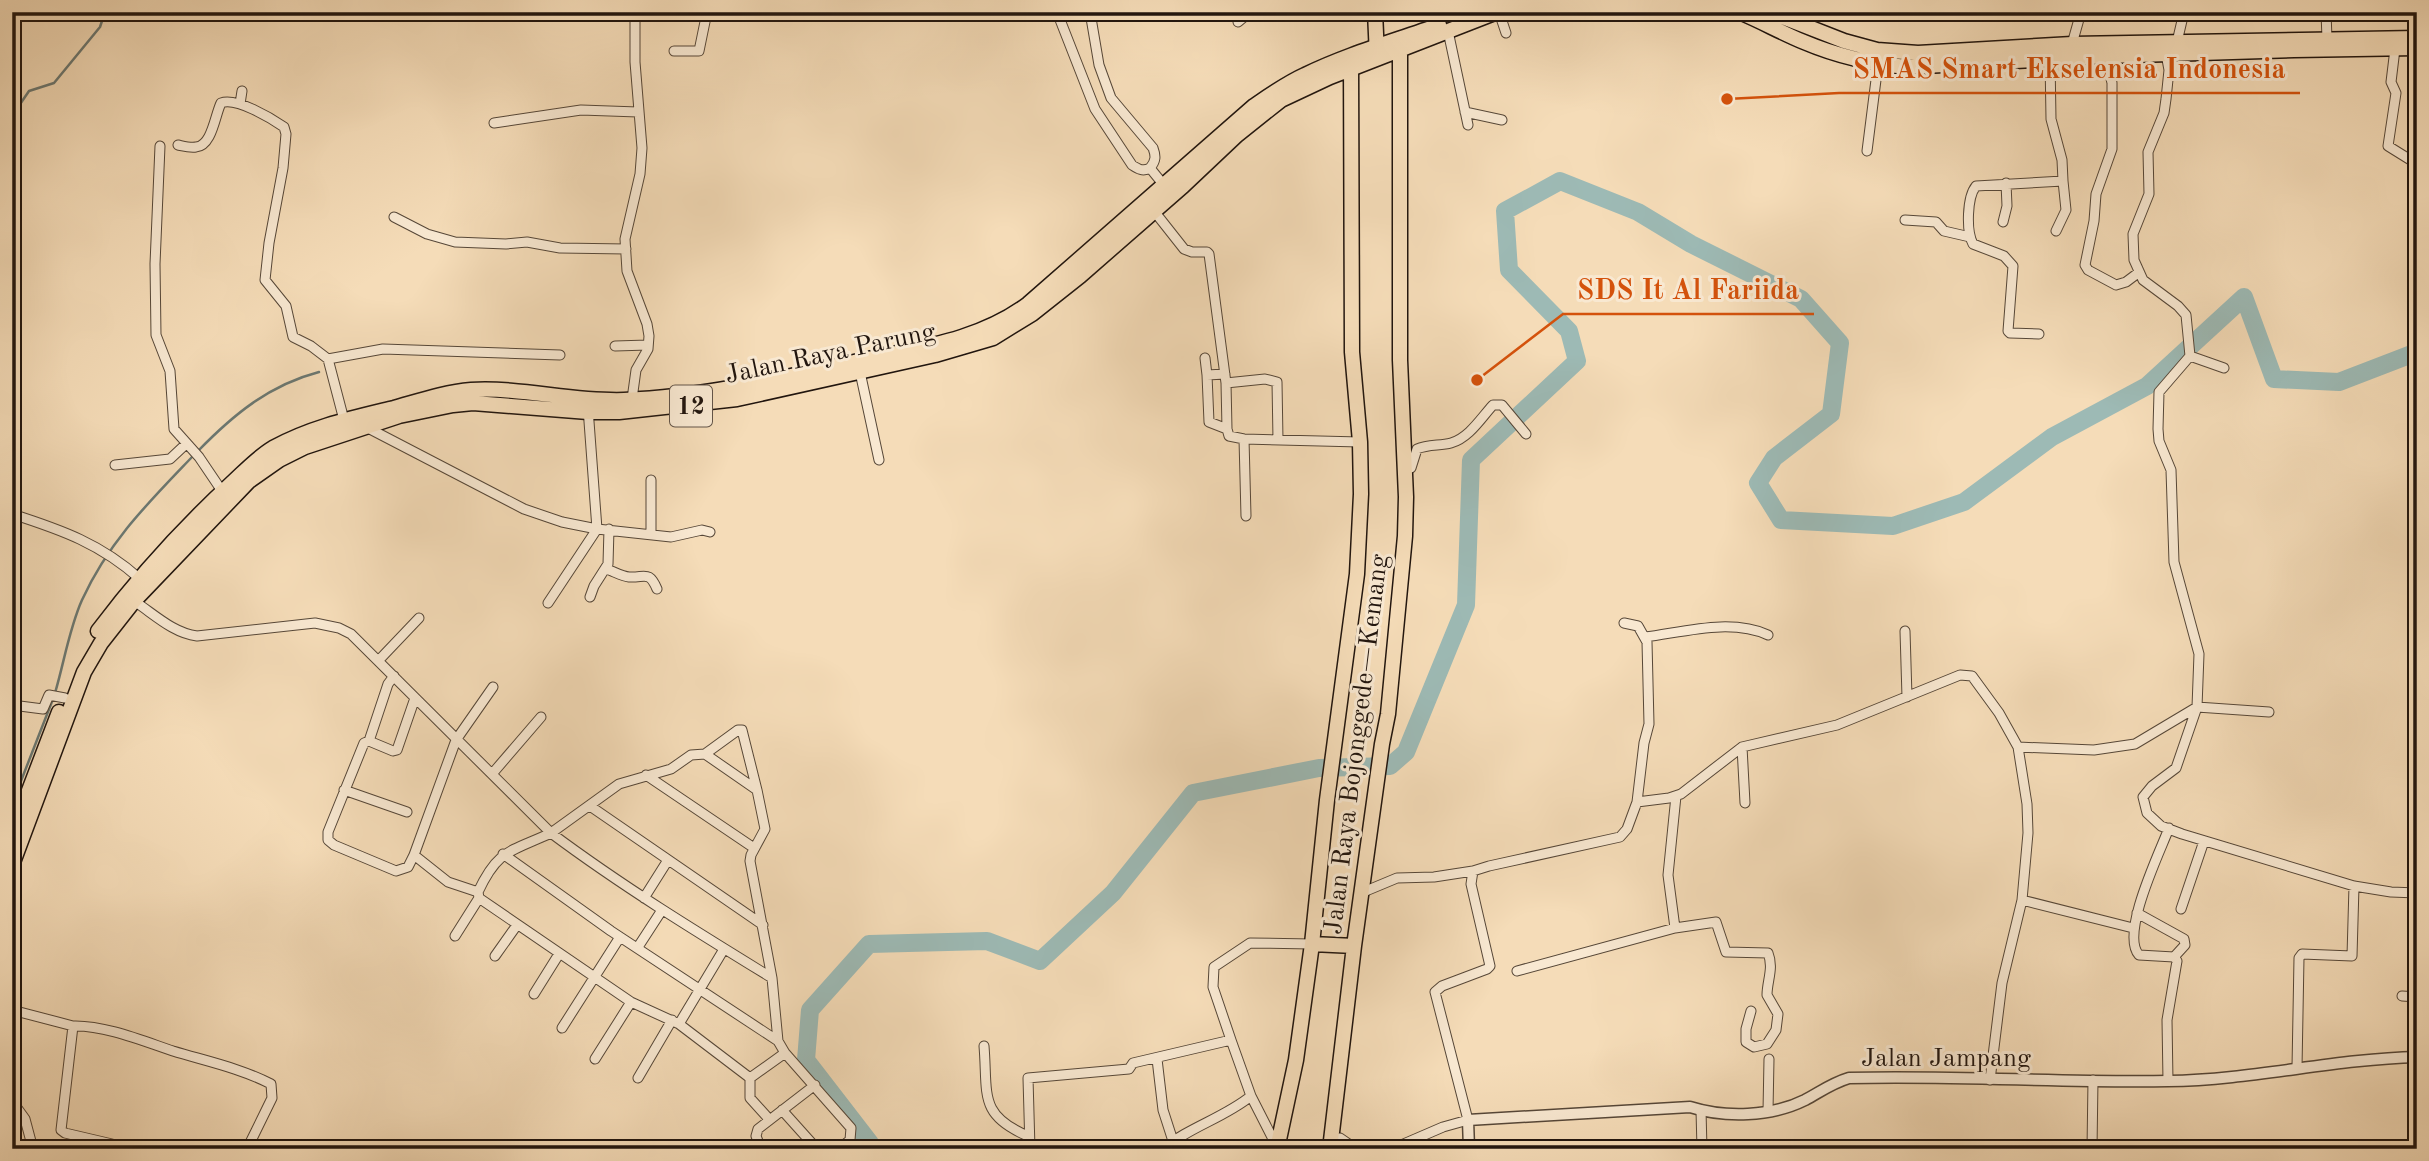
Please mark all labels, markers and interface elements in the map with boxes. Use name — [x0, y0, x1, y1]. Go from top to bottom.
callout: SMAS Smart Ekselensia Indonesia — [1839, 44, 2300, 93]
text: SMAS Smart Ekselensia Indonesia — [1852, 57, 2286, 85]
callout: SDS It Al Fariida — [1563, 265, 1814, 314]
text: SDS It Al Fariida — [1577, 278, 1799, 306]
street label: Jalan Raya Parung — [723, 319, 938, 389]
road number: 12 — [670, 386, 712, 426]
street label: Jalan Raya Bojonggede—Kemang — [1321, 553, 1393, 936]
street label: Jalan Jampang — [1861, 1046, 2031, 1072]

